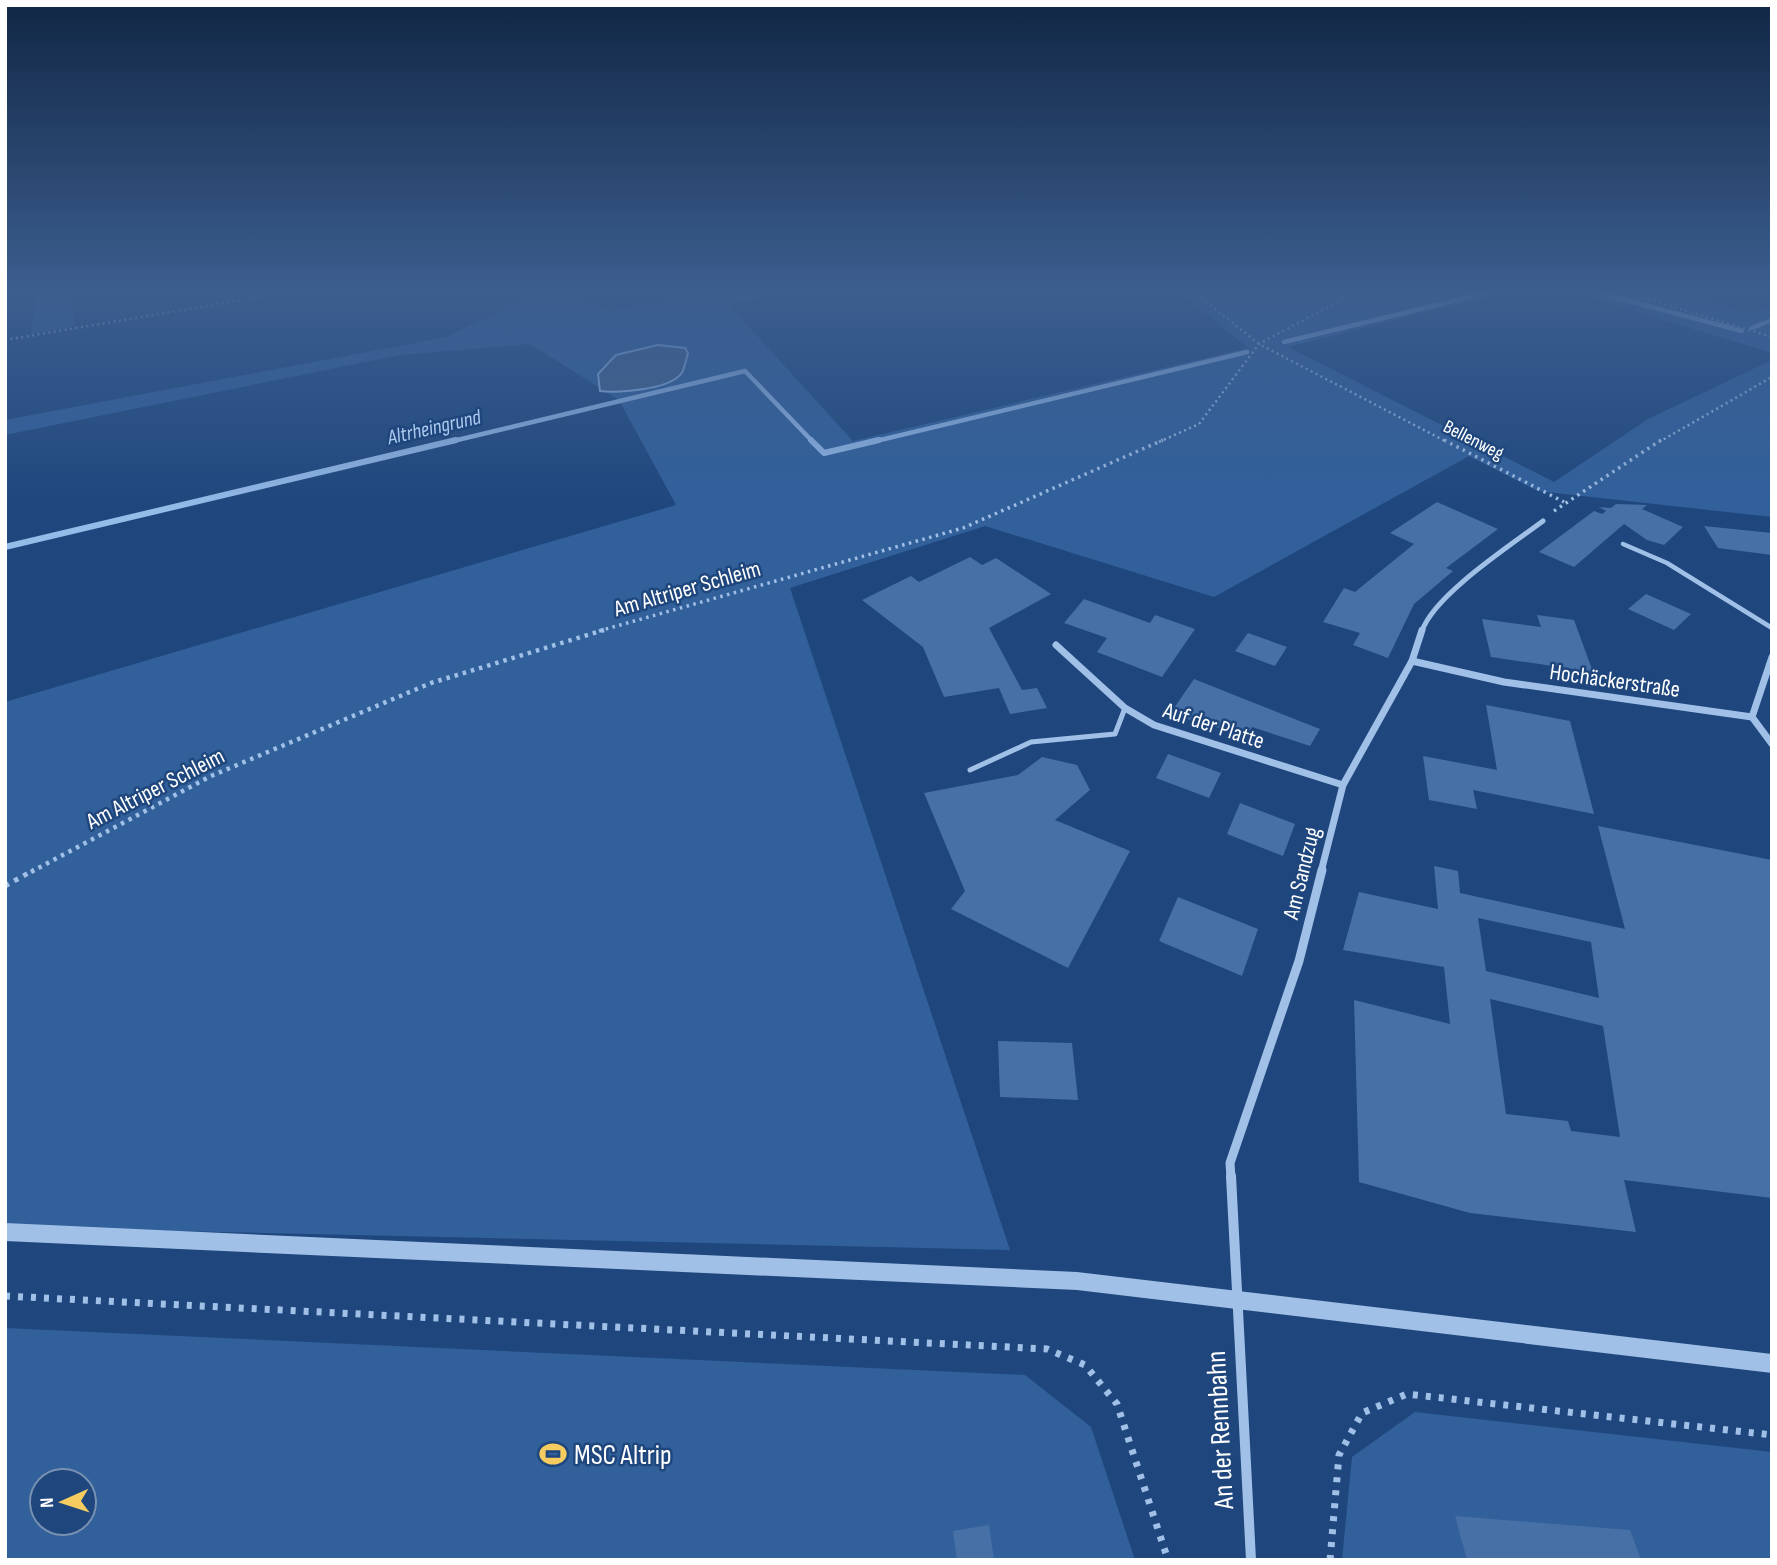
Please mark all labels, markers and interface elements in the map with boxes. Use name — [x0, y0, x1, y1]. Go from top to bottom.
water label: Altrheingrund — [384, 404, 485, 451]
street label: Bellenweg — [1439, 415, 1508, 465]
street label: Am Altriper Schleim — [610, 555, 764, 624]
street label: Hochäckerstraße — [1548, 658, 1682, 704]
street label: Auf der Platte — [1159, 696, 1268, 755]
street label: Am Altriper Schleim — [81, 742, 229, 836]
street label: Am Sandzug — [1277, 824, 1327, 923]
street label: An der Rennbahn — [1200, 1350, 1241, 1511]
sports icon: MSC Altrip — [538, 1439, 568, 1469]
place label: MSC Altrip — [574, 1439, 672, 1472]
north arrow — [28, 1467, 98, 1537]
text: N — [36, 1497, 59, 1508]

